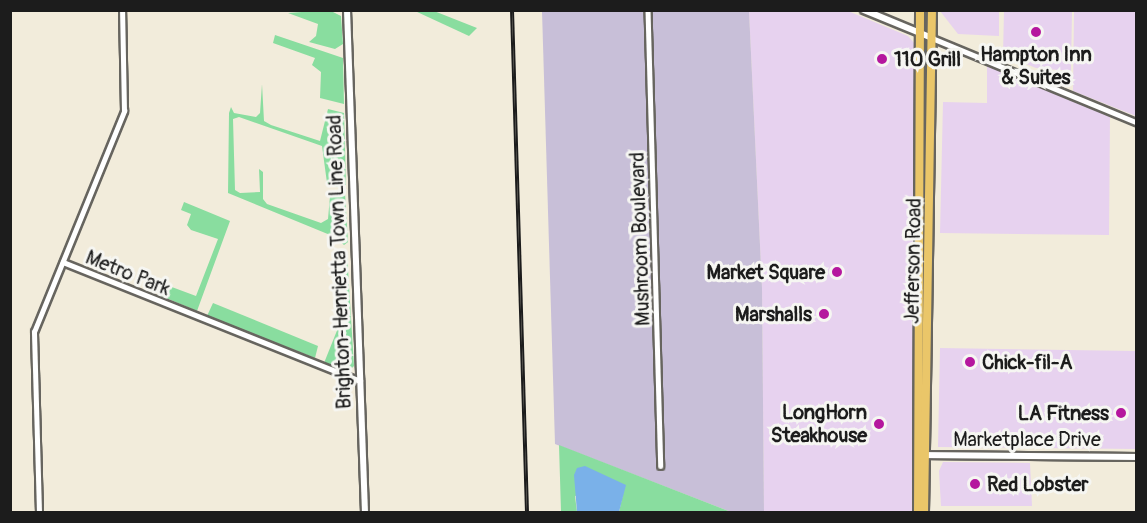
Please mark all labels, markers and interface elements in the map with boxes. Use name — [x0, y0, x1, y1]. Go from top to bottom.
marker: Hampton Inn & Suites — [1029, 25, 1043, 39]
place label: Hampton Inn & Suites — [980, 42, 1092, 89]
place label: 110 Grill — [894, 47, 961, 71]
marker: 110 Grill — [875, 52, 889, 66]
street label: Brighton-Henrietta Town Line Road — [322, 114, 356, 410]
street label: Mushroom Boulevard — [625, 152, 655, 326]
street label: Jefferson Road — [900, 198, 926, 324]
street label: Metro Park — [82, 245, 174, 301]
place label: Market Square — [707, 260, 825, 284]
marker: Market Square — [830, 265, 844, 279]
place label: Marshalls — [735, 302, 812, 326]
marker: Marshalls — [817, 307, 831, 321]
place label: Chick-fil-A — [982, 350, 1072, 374]
marker: Chick-fil-A — [963, 355, 977, 369]
place label: LongHorn Steakhouse — [771, 400, 867, 447]
place label: LA Fitness — [1018, 401, 1109, 425]
marker: LA Fitness — [1114, 406, 1128, 420]
marker: LongHorn Steakhouse — [872, 417, 886, 431]
street label: Marketplace Drive — [953, 427, 1101, 451]
place label: Red Lobster — [987, 472, 1088, 496]
marker: Red Lobster — [968, 477, 982, 491]

